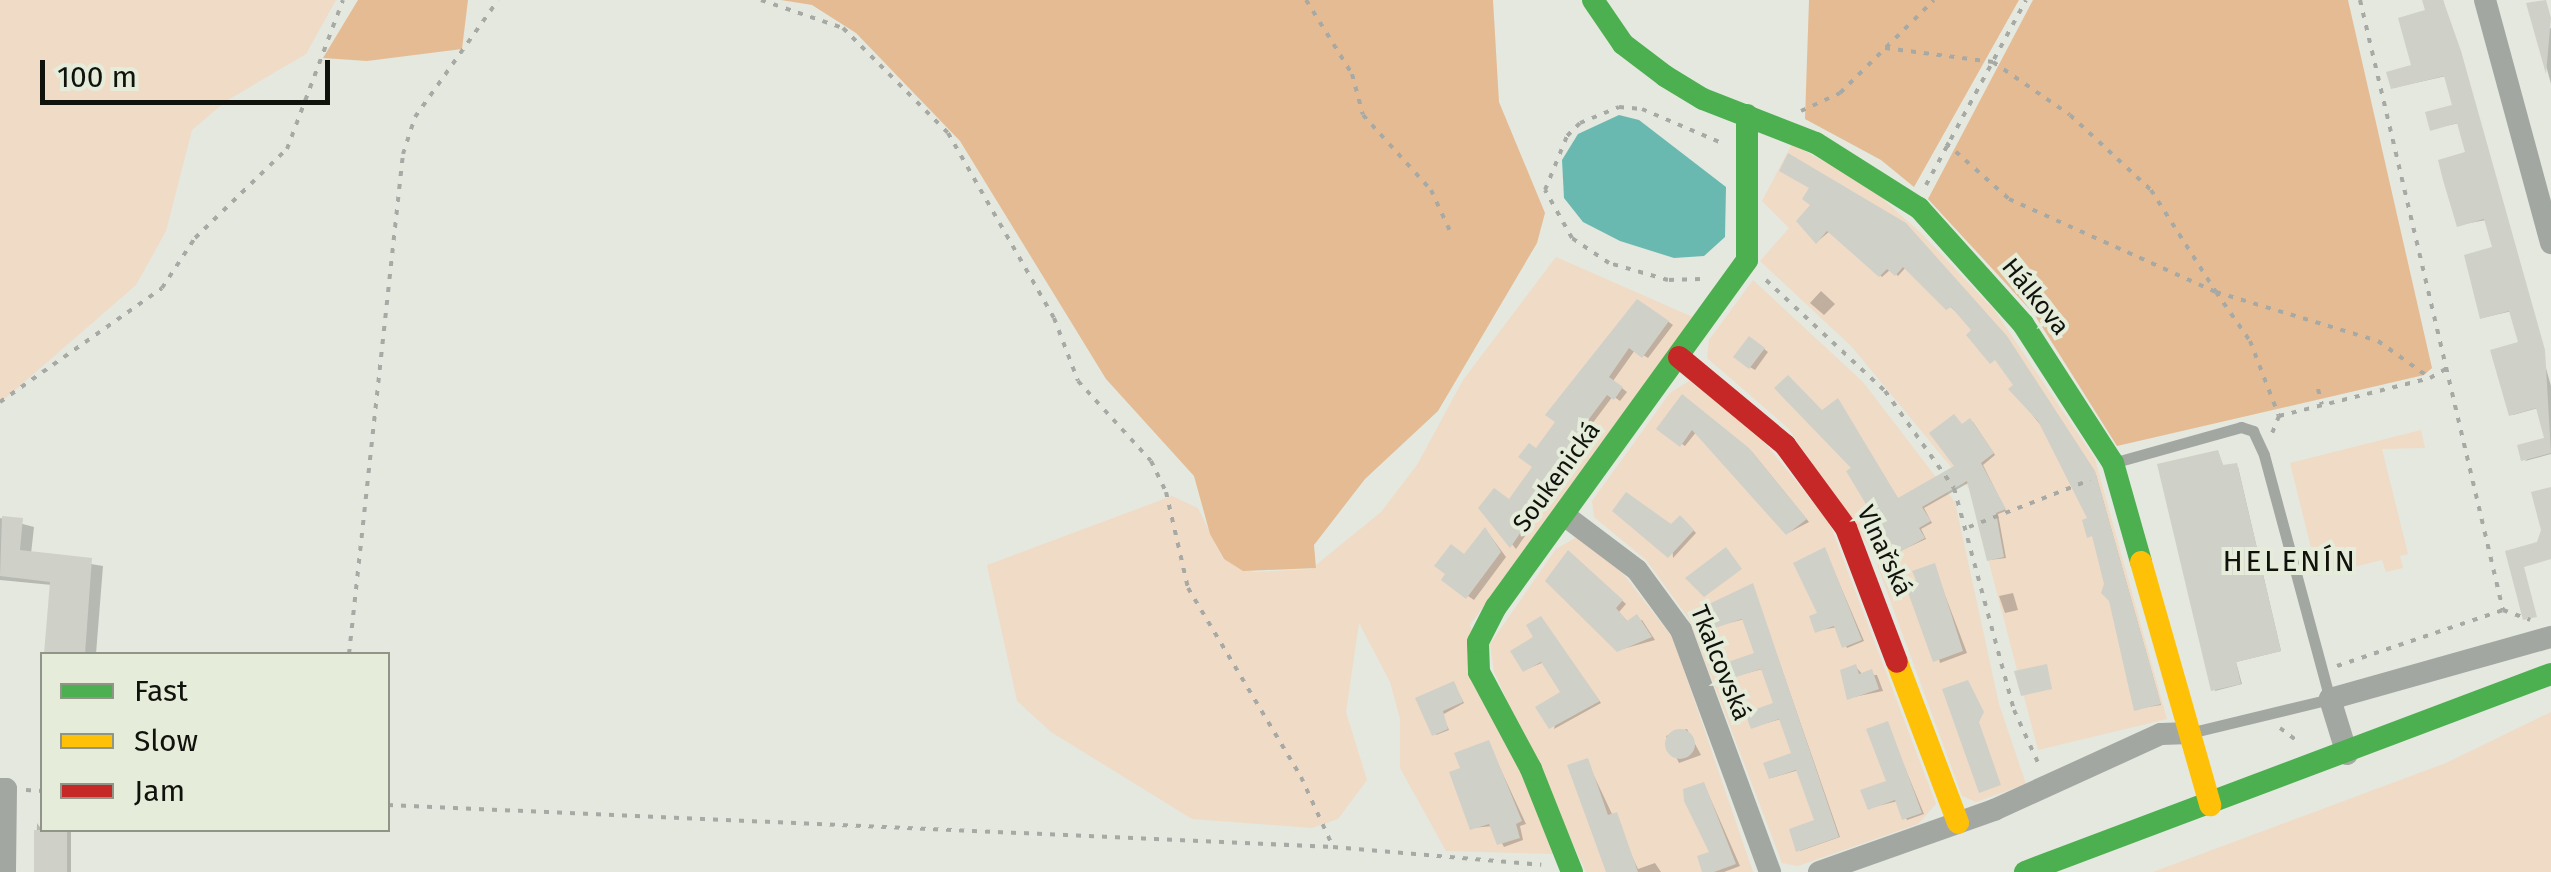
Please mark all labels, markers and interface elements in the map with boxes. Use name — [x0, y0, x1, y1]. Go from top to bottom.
scale bar — [45, 40, 335, 102]
text: 100 m — [57, 59, 137, 95]
street label: Hálkova — [1995, 252, 2075, 342]
street label: Soukenická — [1507, 416, 1607, 538]
street label: Vlnařská — [1850, 501, 1918, 601]
district label: HELENÍN — [2223, 543, 2357, 579]
street label: Tkalcovská — [1683, 601, 1757, 725]
legend — [40, 652, 390, 832]
text: Fast — [134, 673, 188, 709]
text: Slow — [134, 723, 198, 759]
text: Jam — [134, 773, 185, 809]

